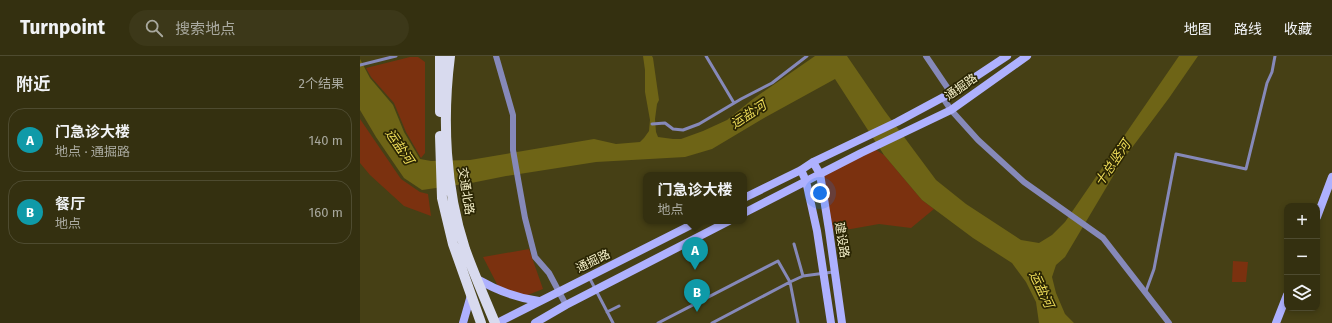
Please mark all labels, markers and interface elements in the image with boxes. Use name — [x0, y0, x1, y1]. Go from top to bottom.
search box — [129, 10, 409, 46]
text: Turnpoint — [20, 16, 105, 39]
icon: search — [143, 17, 165, 39]
text: 搜索地点 — [175, 20, 235, 38]
text: 地图 — [1184, 21, 1212, 38]
text: 路线 — [1234, 21, 1262, 38]
text: 收藏 — [1284, 21, 1312, 38]
street label: 通掘路 — [942, 71, 980, 103]
text: 附近 — [16, 74, 50, 95]
text: 2个结果 — [299, 76, 344, 91]
water label: 运盐河 — [728, 96, 771, 131]
text: 门急诊大楼 — [55, 123, 130, 141]
water label: 运盐河 — [382, 126, 418, 169]
text: A — [26, 133, 34, 148]
text: 140 m — [309, 133, 343, 148]
water label: 十总竖河 — [1092, 135, 1135, 189]
text: 地点 · 通掘路 — [55, 144, 130, 159]
street label: 交通北路 — [455, 166, 477, 216]
popup — [643, 172, 747, 224]
text: 门急诊大楼 — [657, 181, 733, 199]
your location — [810, 183, 830, 203]
text: 餐厅 — [55, 195, 85, 213]
text: 地点 — [657, 202, 684, 217]
map controls — [1284, 203, 1320, 311]
button: + — [1284, 203, 1320, 239]
text: B — [26, 205, 34, 220]
text: 160 m — [309, 205, 343, 220]
text: 地点 — [55, 216, 81, 231]
street label: 建设路 — [832, 221, 852, 259]
pin: A — [682, 237, 708, 270]
button: − — [1284, 239, 1320, 275]
street label: 通掘路 — [574, 247, 612, 275]
water label: 运盐河 — [1027, 268, 1058, 313]
button: layers — [1284, 275, 1320, 311]
pin: B — [684, 279, 710, 312]

